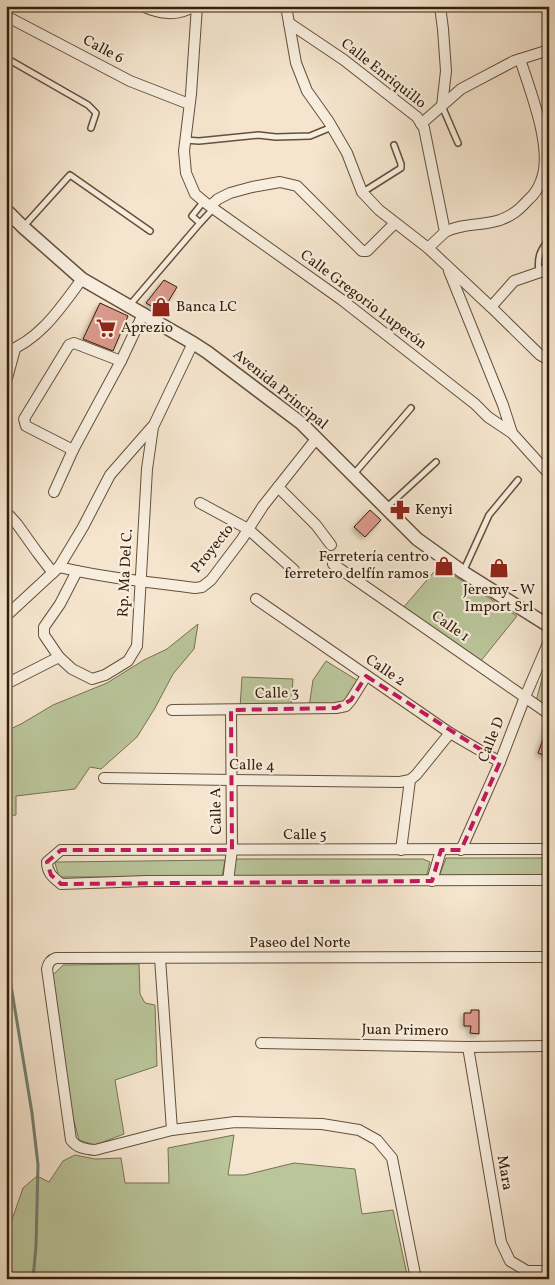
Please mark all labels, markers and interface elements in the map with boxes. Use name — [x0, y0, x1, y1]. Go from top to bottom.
street label: Calle 6 — [79, 30, 127, 70]
street label: Calle Enriquillo — [336, 34, 430, 114]
street label: Calle Gregorio Luperón — [295, 245, 431, 355]
shop icon: Banca LC — [150, 296, 172, 318]
place label: Banca LC — [176, 297, 237, 318]
supermarket icon: Aprezio — [95, 317, 117, 339]
place label: Aprezio — [121, 318, 173, 339]
street label: Avenida Principal — [228, 345, 332, 435]
pharmacy icon: Kenyi — [389, 499, 411, 521]
place label: Kenyi — [415, 500, 453, 521]
street label: Proyecto — [187, 520, 239, 578]
street label: Rp. Ma Del C. — [113, 528, 139, 618]
place label: Ferretería centro ferretero delfín ramos — [284, 547, 429, 585]
shop icon: Ferretería centro ferretero delfín ramos — [433, 555, 455, 577]
shop icon: Jeremy - W Import Srl — [488, 557, 510, 579]
place label: Jeremy - W Import Srl — [463, 580, 535, 618]
street label: Calle 1 — [427, 606, 473, 648]
street label: Calle 2 — [361, 650, 409, 692]
street label: Calle 3 — [255, 683, 299, 705]
street label: Calle D — [473, 714, 511, 766]
street label: Calle 4 — [229, 755, 275, 777]
street label: Calle A — [206, 787, 228, 835]
street label: Calle 5 — [283, 825, 327, 846]
street label: Paseo del Norte — [249, 933, 351, 954]
street label: Juan Primero — [361, 1020, 449, 1042]
street label: Mara — [491, 1154, 517, 1192]

